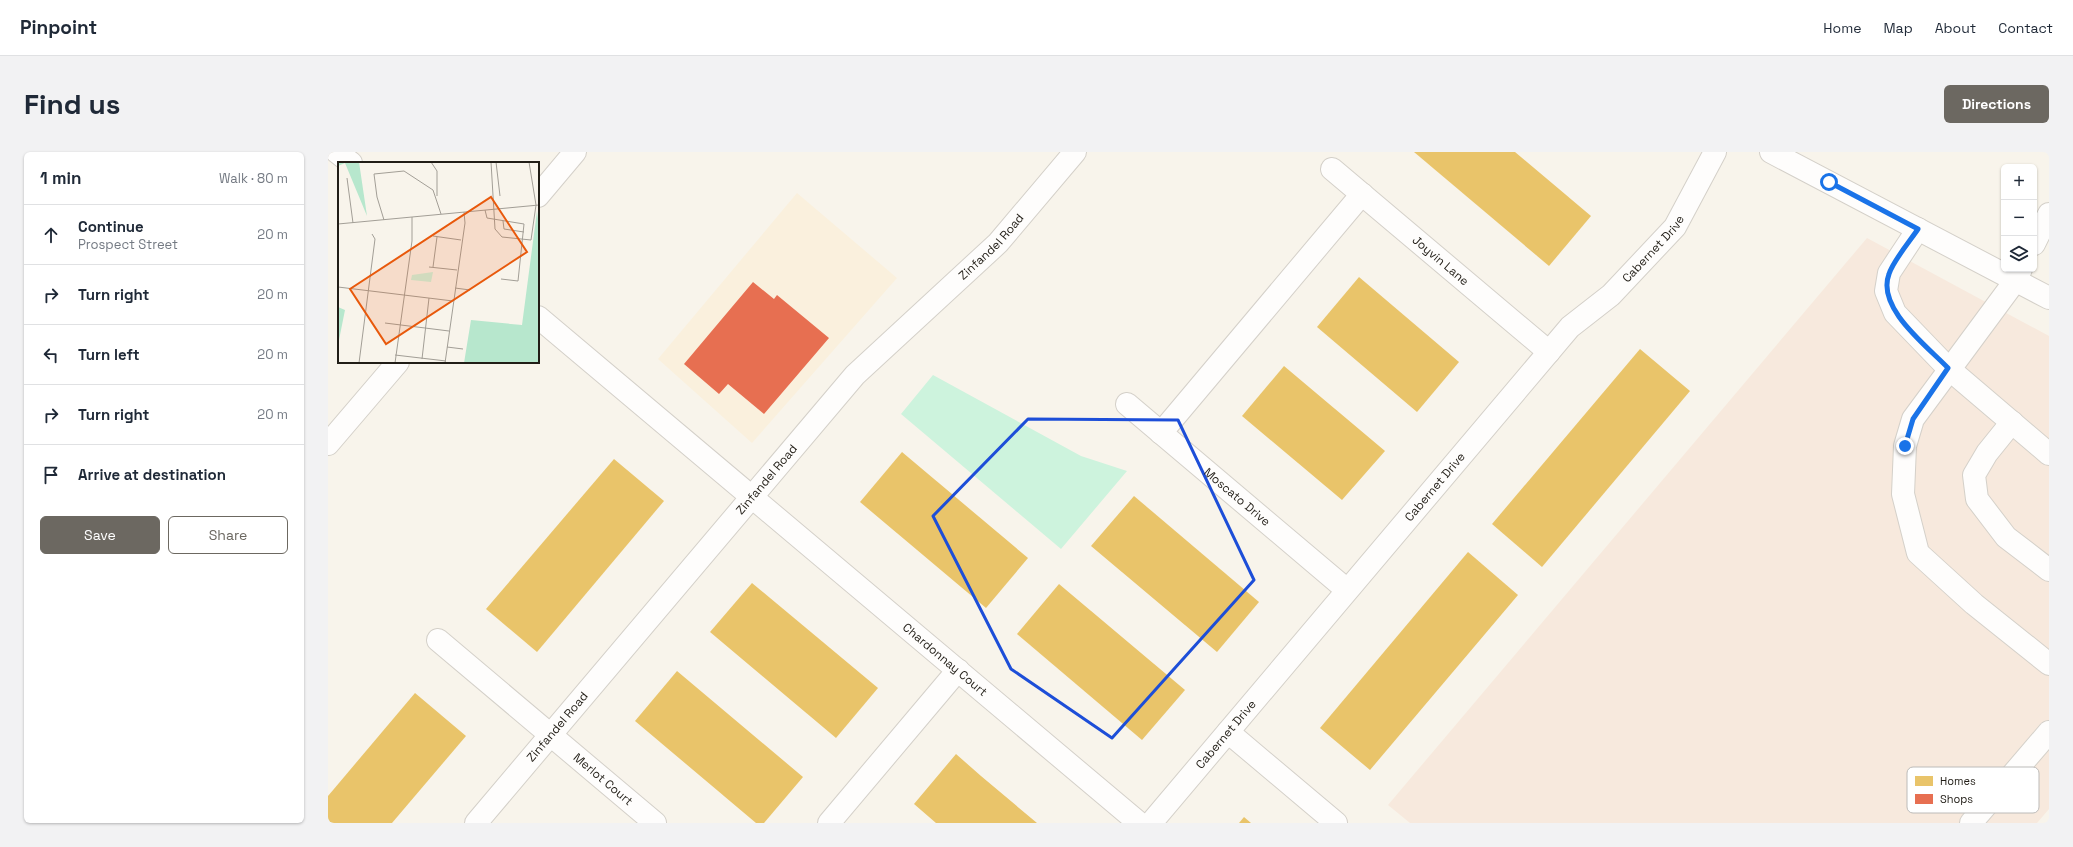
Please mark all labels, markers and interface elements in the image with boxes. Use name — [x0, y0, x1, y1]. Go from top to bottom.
text: Pinpoint — [20, 15, 97, 40]
text: Home — [1823, 19, 1861, 37]
text: Map — [1883, 19, 1913, 37]
text: About — [1935, 19, 1976, 37]
text: Contact — [1998, 19, 2053, 37]
button: Directions — [1944, 85, 2049, 123]
text: Find us — [24, 86, 121, 122]
inset map — [338, 162, 539, 363]
map controls — [2001, 164, 2037, 272]
button: + — [2001, 164, 2037, 200]
text: 1 min — [40, 167, 82, 189]
text: Walk · 80 m — [219, 170, 288, 187]
route start — [1820, 173, 1838, 191]
button: − — [2001, 200, 2037, 236]
street label: Zinfandel Road — [955, 210, 1027, 283]
street label: Cabernet Drive — [1619, 213, 1688, 286]
text: Continue — [78, 217, 144, 236]
icon: ahead — [40, 224, 62, 246]
text: 20 m — [257, 226, 288, 243]
street label: Joyvin Lane — [1409, 232, 1472, 289]
text: Prospect Street — [78, 236, 178, 253]
button: layers — [2001, 236, 2037, 272]
icon: right — [40, 284, 62, 306]
text: Turn right — [78, 285, 149, 304]
text: 20 m — [257, 286, 288, 303]
icon: left — [40, 344, 62, 366]
text: Turn left — [78, 345, 140, 364]
text: 20 m — [257, 346, 288, 363]
icon: right — [40, 404, 62, 426]
text: Turn right — [78, 405, 149, 424]
text: 20 m — [257, 406, 288, 423]
route end — [1896, 437, 1914, 455]
street label: Zinfandel Road — [732, 441, 801, 518]
street label: Cabernet Drive — [1401, 449, 1469, 525]
icon: arrive — [40, 464, 62, 486]
street label: Moscato Drive — [1200, 464, 1274, 530]
text: Arrive at destination — [78, 465, 226, 484]
button: Save — [40, 516, 160, 554]
button: Share — [168, 516, 288, 554]
street label: Chardonnay Court — [899, 619, 991, 700]
street label: Zinfandel Road — [523, 688, 592, 765]
street label: Cabernet Drive — [1192, 697, 1260, 772]
street label: Merlot Court — [570, 749, 636, 809]
legend — [1907, 767, 2039, 813]
text: Homes — [1940, 774, 1976, 788]
text: Shops — [1940, 792, 1973, 806]

